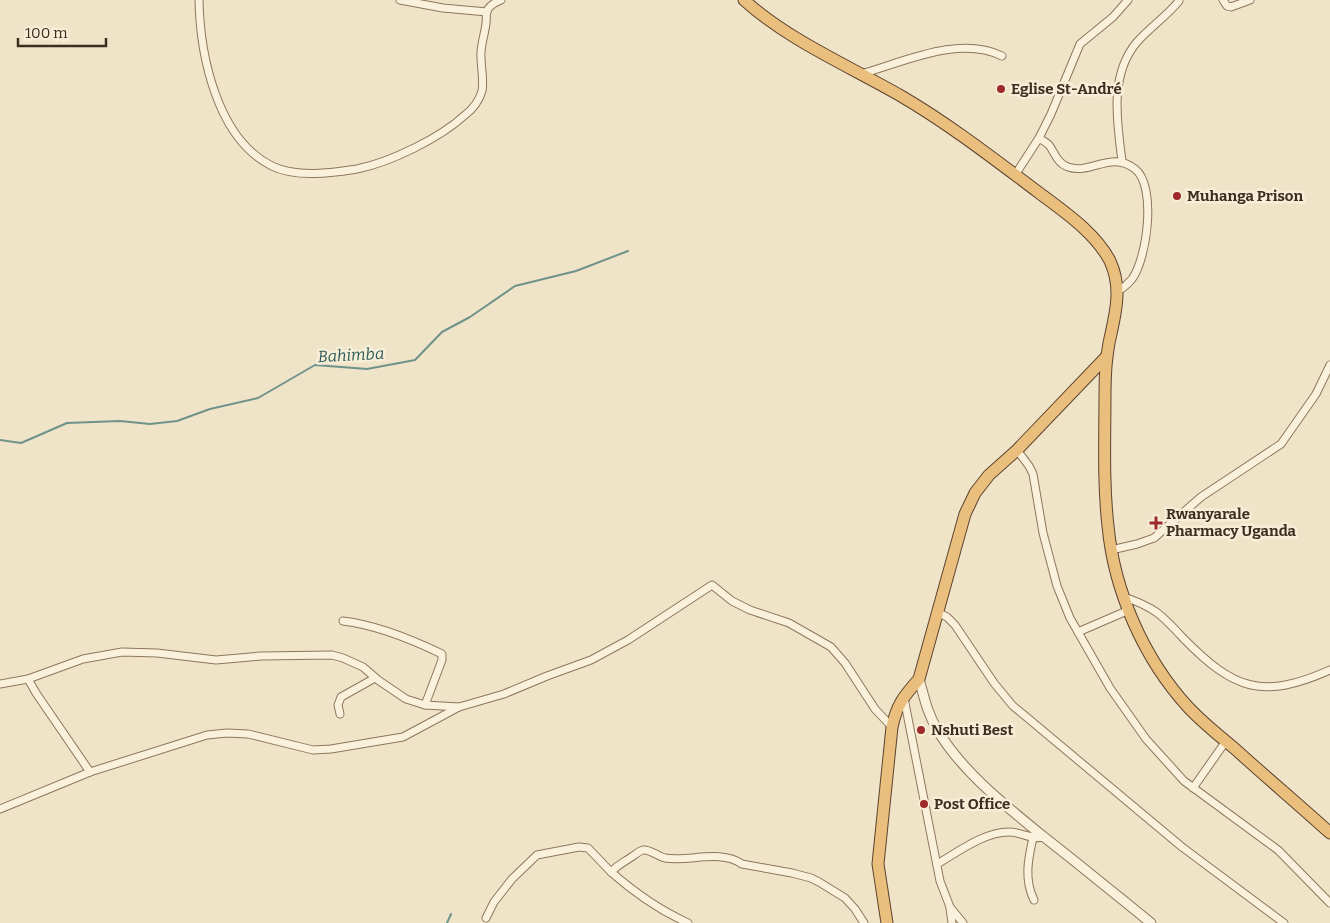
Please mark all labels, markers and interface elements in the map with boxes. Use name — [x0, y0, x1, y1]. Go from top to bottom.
scale bar — [18, 15, 105, 47]
text: 100 m — [25, 24, 68, 42]
place label: Eglise St-André — [1011, 80, 1122, 98]
marker: Eglise St-André — [995, 83, 1007, 95]
place label: Muhanga Prison — [1187, 187, 1304, 205]
marker: Muhanga Prison — [1171, 190, 1183, 202]
water label: Bahimba — [317, 344, 385, 366]
place label: Rwanyarale Pharmacy Uganda — [1166, 505, 1297, 540]
marker: Rwanyarale Pharmacy Uganda — [1150, 517, 1162, 529]
place label: Nshuti Best — [931, 721, 1013, 739]
marker: Nshuti Best — [915, 724, 927, 736]
place label: Post Office — [934, 795, 1010, 813]
marker: Post Office — [918, 798, 930, 810]

